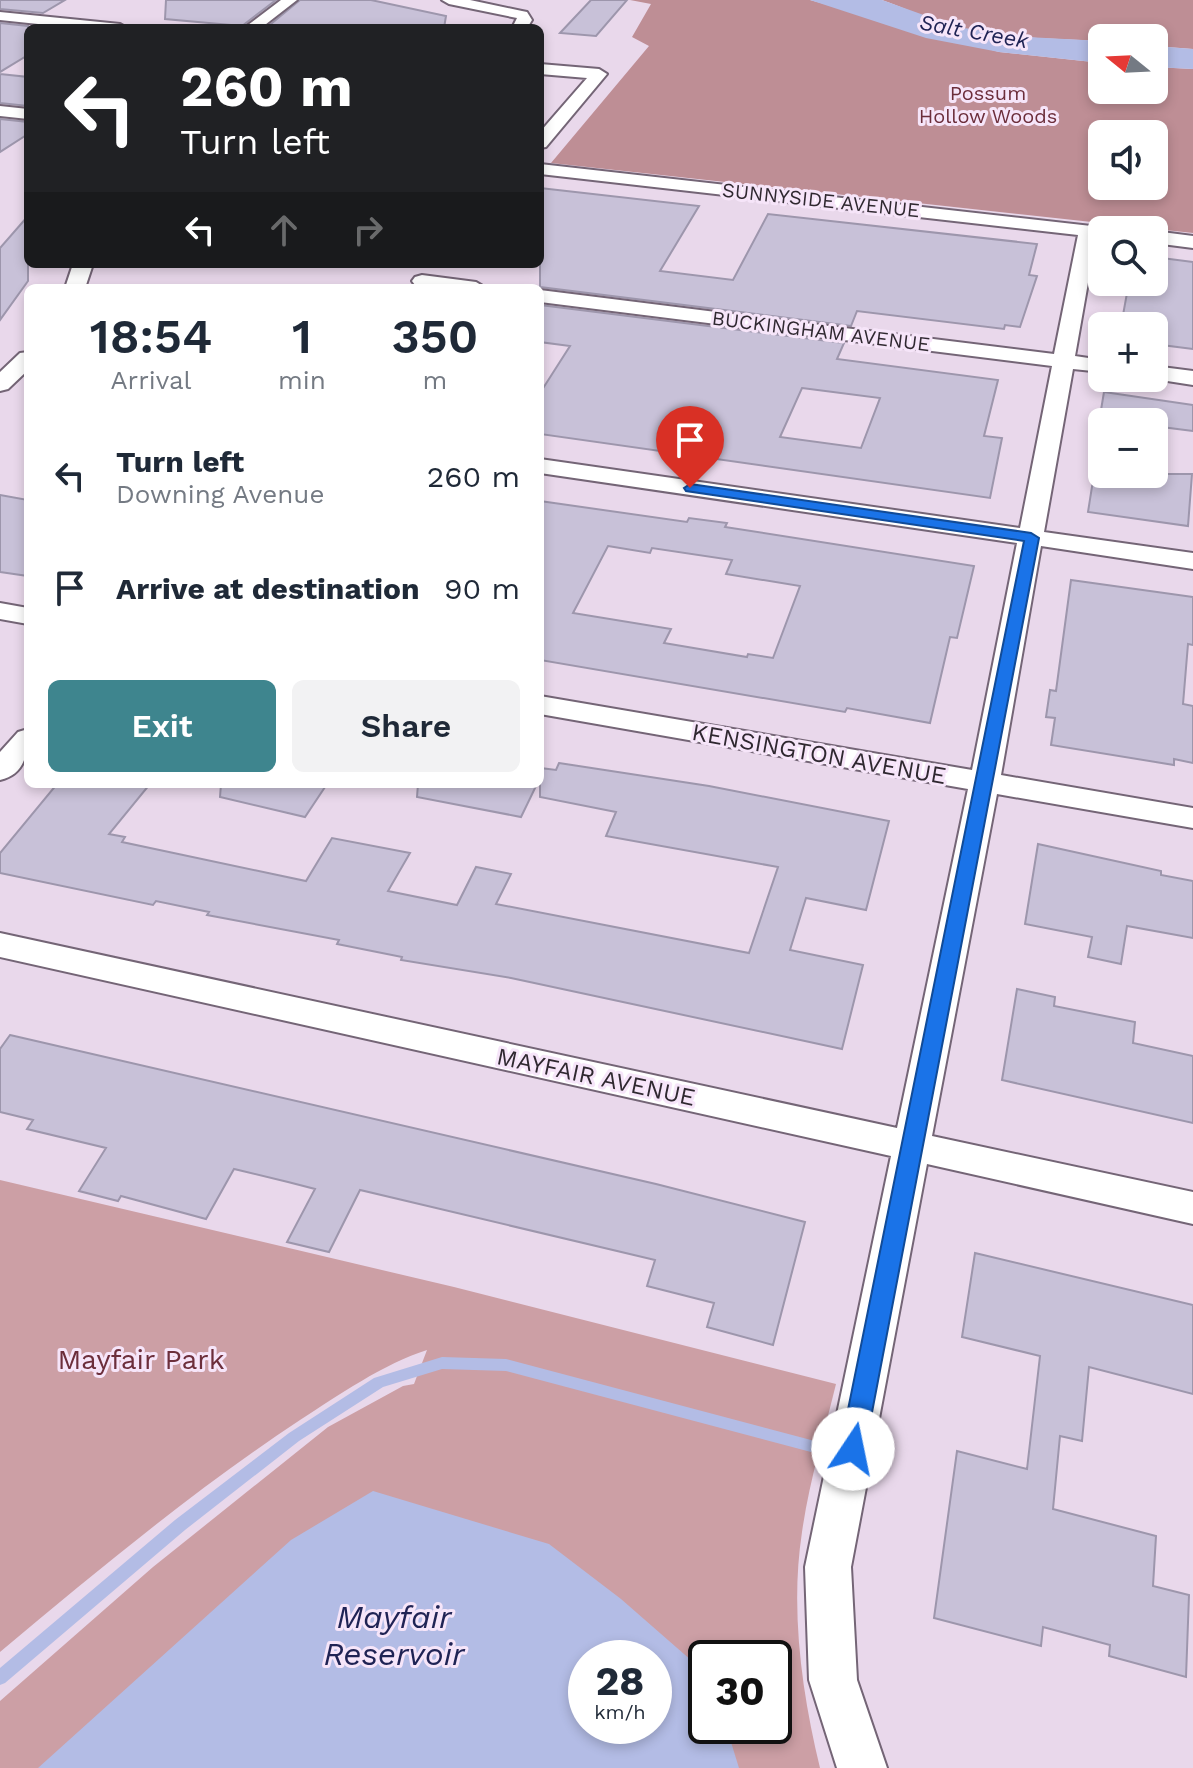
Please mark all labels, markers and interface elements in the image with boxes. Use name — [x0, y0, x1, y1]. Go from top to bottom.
water label: Salt Creek — [918, 10, 1031, 54]
north arrow — [1088, 24, 1168, 104]
map controls — [1088, 24, 1168, 488]
text: 260 m — [180, 54, 353, 120]
icon: left — [48, 56, 152, 160]
park label: Possum Hollow Woods — [919, 81, 1057, 128]
button: sound — [1088, 120, 1168, 200]
text: Turn left — [180, 121, 330, 163]
street label: SUNNYSIDE AVENUE — [721, 178, 921, 222]
icon: left — [178, 208, 222, 252]
icon: ahead — [262, 208, 306, 252]
icon: right — [346, 208, 390, 252]
button: search — [1088, 216, 1168, 296]
street label: BUCKINGHAM AVENUE — [711, 306, 931, 356]
text: 18:54 — [90, 308, 212, 365]
text: 1 — [292, 308, 312, 365]
text: 350 — [392, 308, 478, 365]
button: + — [1088, 312, 1168, 392]
text: Arrival — [110, 365, 192, 395]
text: min — [278, 365, 326, 395]
text: m — [422, 365, 447, 395]
pin — [656, 406, 724, 488]
button: − — [1088, 408, 1168, 488]
icon: arrive — [668, 418, 712, 462]
text: Turn left — [116, 444, 244, 479]
icon: left — [48, 454, 92, 498]
text: 260 m — [427, 459, 520, 494]
text: Downing Avenue — [116, 479, 324, 509]
icon: arrive — [48, 566, 92, 610]
text: Arrive at destination — [116, 571, 420, 606]
text: 90 m — [444, 571, 520, 606]
button: Exit — [48, 680, 276, 772]
button: Share — [292, 680, 520, 772]
street label: KENSINGTON AVENUE — [690, 718, 948, 790]
street label: MAYFAIR AVENUE — [494, 1042, 698, 1112]
park label: Mayfair Park — [57, 1343, 225, 1376]
position arrow — [811, 1407, 895, 1491]
water label: Mayfair Reservoir — [323, 1598, 466, 1673]
speed limit sign: 30 — [688, 1640, 792, 1744]
text: 28 — [596, 1658, 644, 1705]
text: km/h — [594, 1700, 646, 1724]

